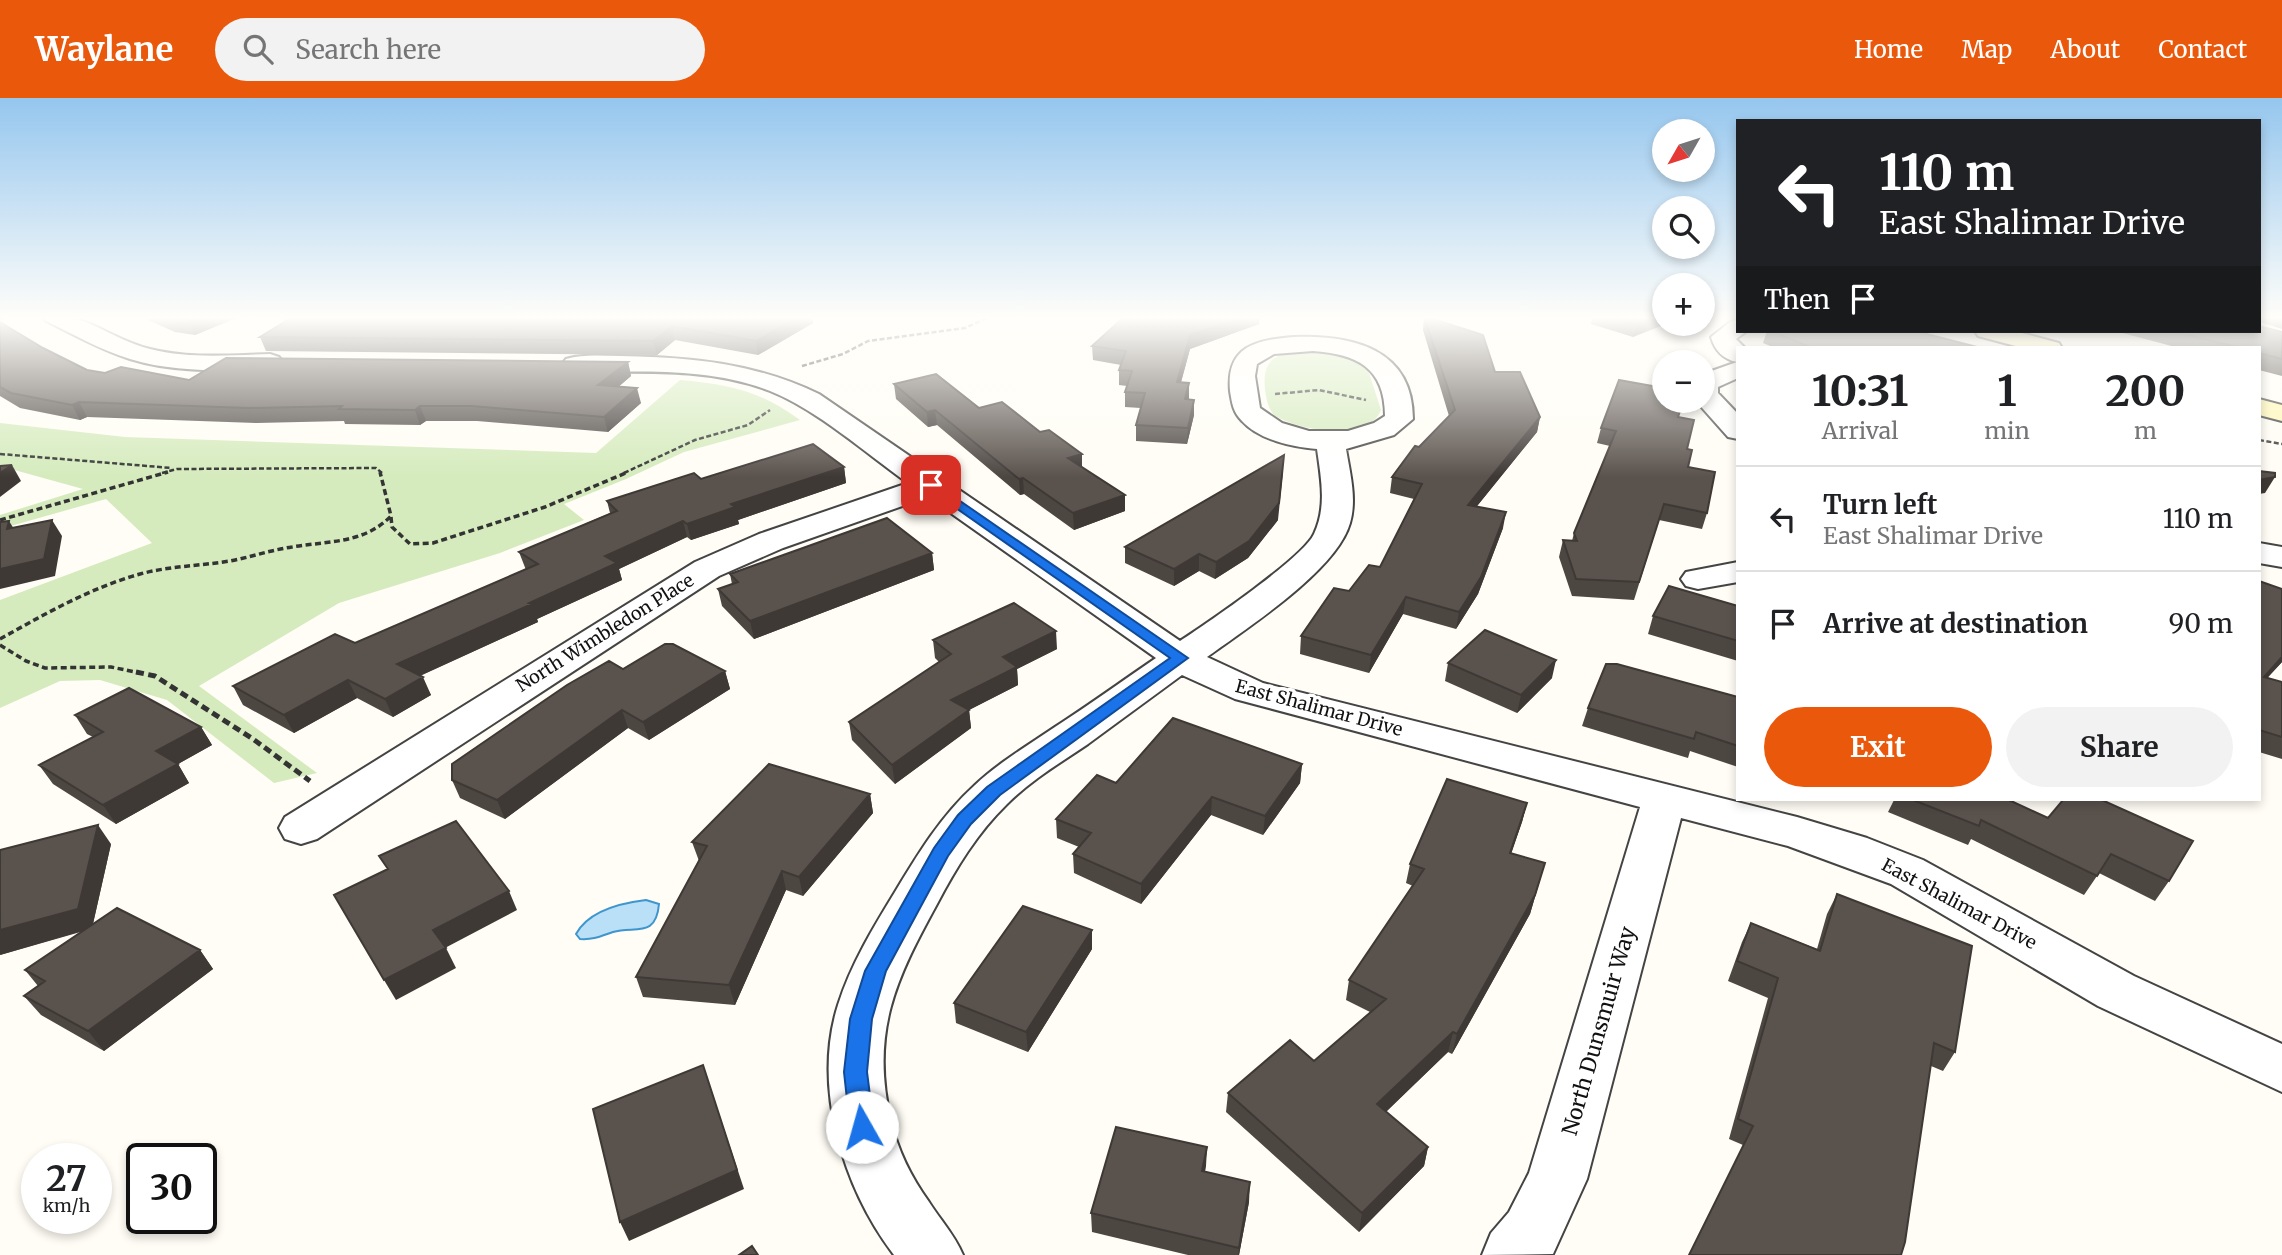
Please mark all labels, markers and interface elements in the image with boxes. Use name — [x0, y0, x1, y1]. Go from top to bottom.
search box — [215, 18, 705, 81]
text: Waylane — [35, 29, 173, 70]
icon: search — [239, 30, 277, 68]
text: Search here — [295, 33, 441, 66]
text: Home — [1854, 34, 1923, 65]
text: Map — [1961, 34, 2012, 65]
text: About — [2050, 34, 2120, 65]
text: Contact — [2158, 34, 2247, 65]
north arrow — [1652, 119, 1715, 182]
map controls — [1652, 119, 1715, 413]
text: 110 m — [1879, 142, 2014, 203]
icon: left — [1764, 147, 1855, 238]
button: search — [1652, 196, 1715, 259]
text: East Shalimar Drive — [1879, 203, 2185, 243]
button: + — [1652, 273, 1715, 336]
icon: arrive — [1844, 280, 1882, 318]
text: Then — [1764, 283, 1830, 316]
button: − — [1652, 350, 1715, 413]
text: 10:31 — [1812, 365, 1908, 417]
text: 1 — [1997, 365, 2017, 417]
text: 200 — [2105, 365, 2185, 417]
text: Arrival — [1822, 416, 1898, 445]
text: min — [1984, 416, 2030, 445]
text: m — [2134, 416, 2157, 445]
pin — [901, 455, 961, 515]
icon: arrive — [912, 466, 950, 504]
text: Turn left — [1823, 488, 1937, 521]
icon: left — [1764, 500, 1802, 538]
text: 110 m — [2163, 502, 2233, 535]
text: East Shalimar Drive — [1823, 521, 2043, 550]
street label: North Wimbledon Place — [512, 568, 698, 697]
icon: arrive — [1764, 605, 1802, 643]
text: Arrive at destination — [1823, 607, 2088, 640]
text: 90 m — [2169, 607, 2233, 640]
street label: East Shalimar Drive — [1233, 674, 1405, 741]
button: Exit — [1764, 707, 1992, 787]
button: Share — [2006, 707, 2233, 787]
street label: East Shalimar Drive — [1878, 853, 2041, 954]
street label: North Dunsmuir Way — [1556, 923, 1641, 1138]
position arrow — [825, 1090, 899, 1164]
speed limit sign: 30 — [126, 1143, 217, 1234]
text: 27 — [46, 1157, 87, 1201]
text: km/h — [43, 1194, 90, 1217]

